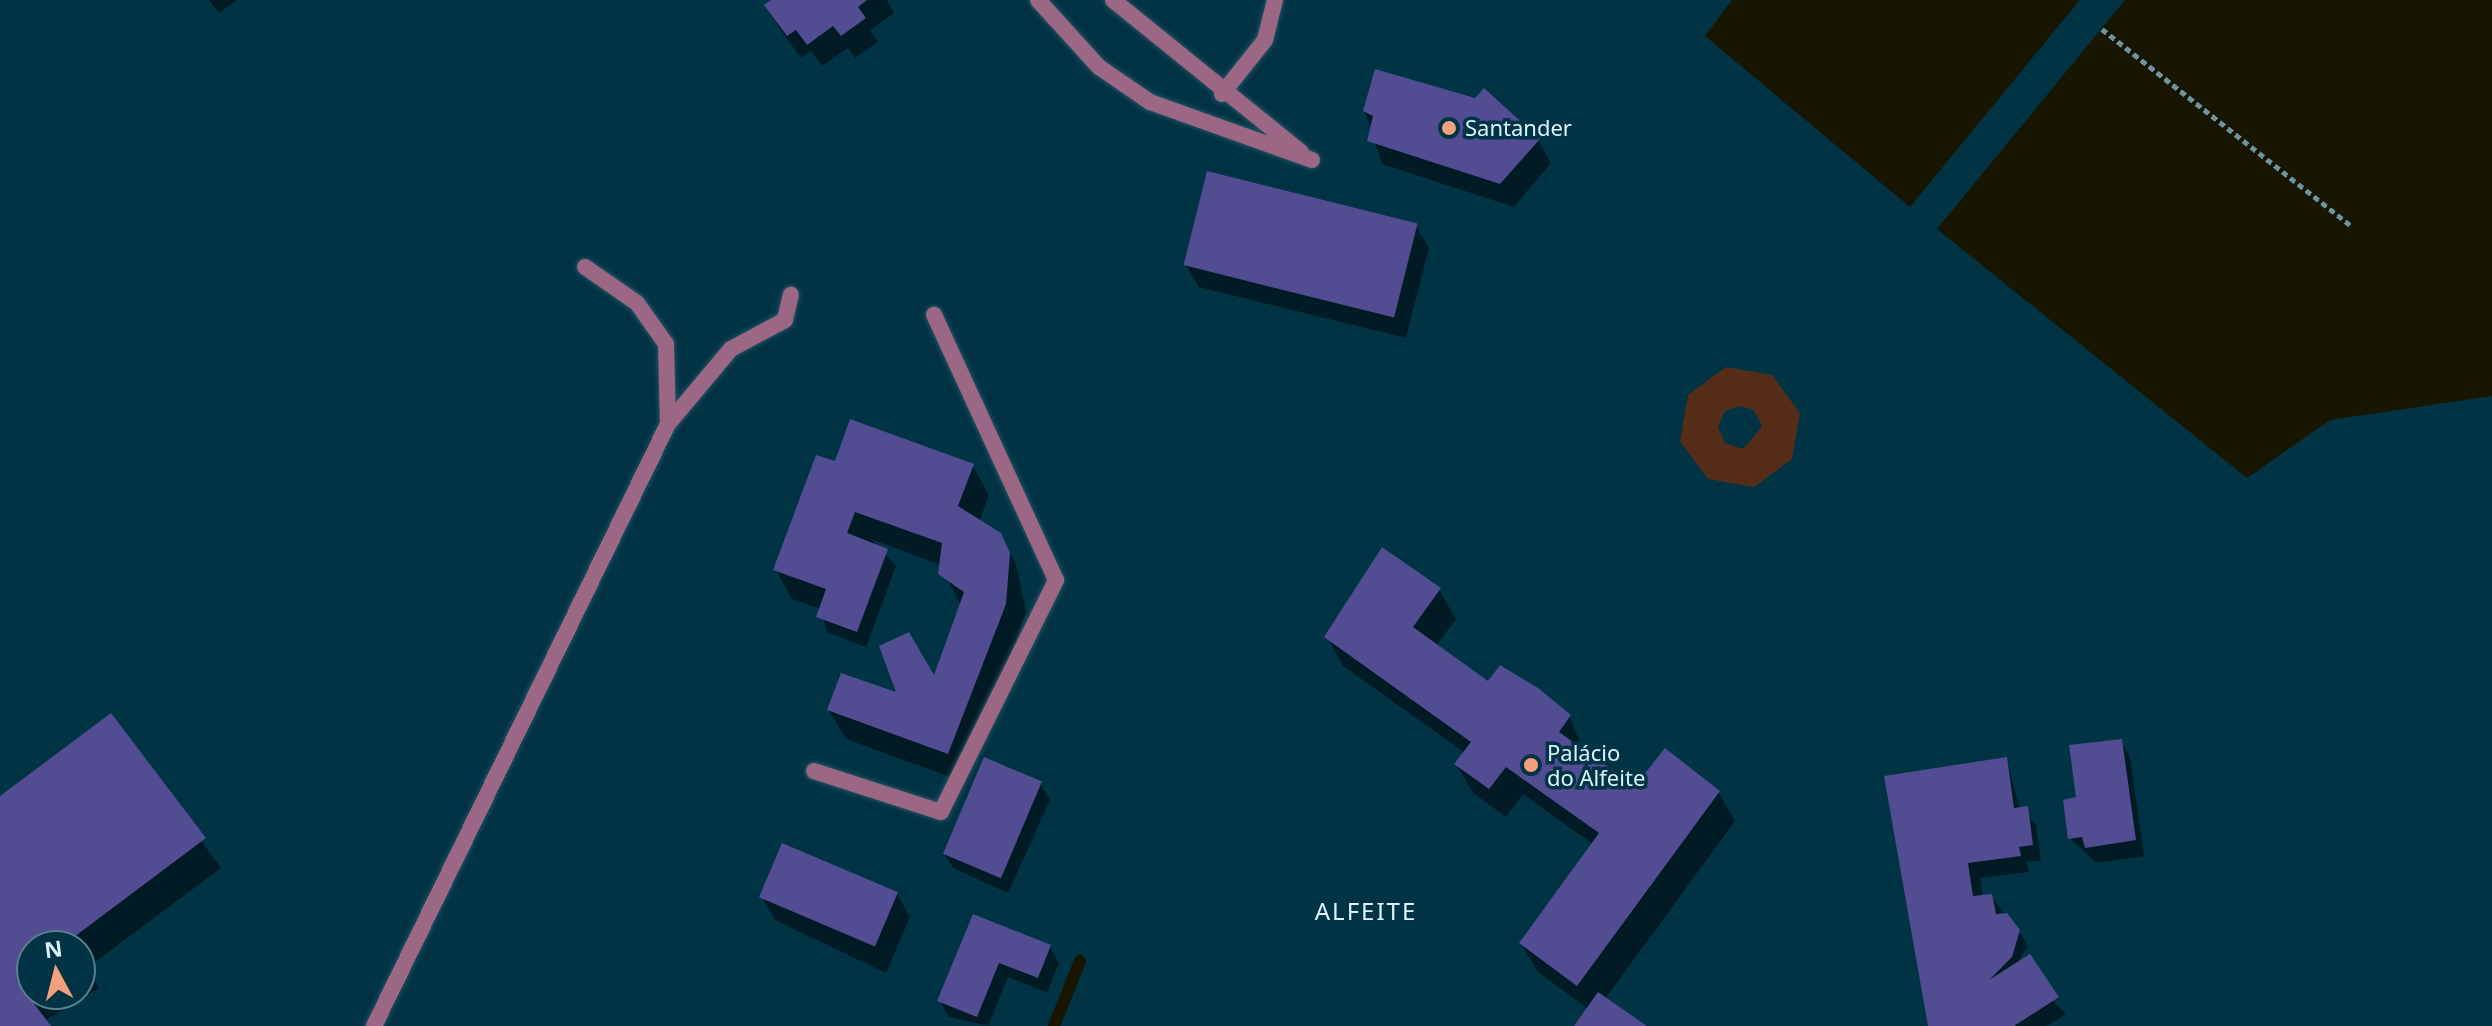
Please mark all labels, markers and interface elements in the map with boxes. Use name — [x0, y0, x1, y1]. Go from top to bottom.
place label: Santander — [1465, 115, 1572, 141]
marker: Santander — [1440, 119, 1458, 137]
place label: Palácio do Alfeite — [1547, 739, 1645, 790]
marker: Palácio do Alfeite — [1522, 756, 1540, 774]
district label: ALFEITE — [1315, 897, 1417, 925]
north arrow — [16, 930, 96, 1010]
text: N — [43, 932, 64, 964]

